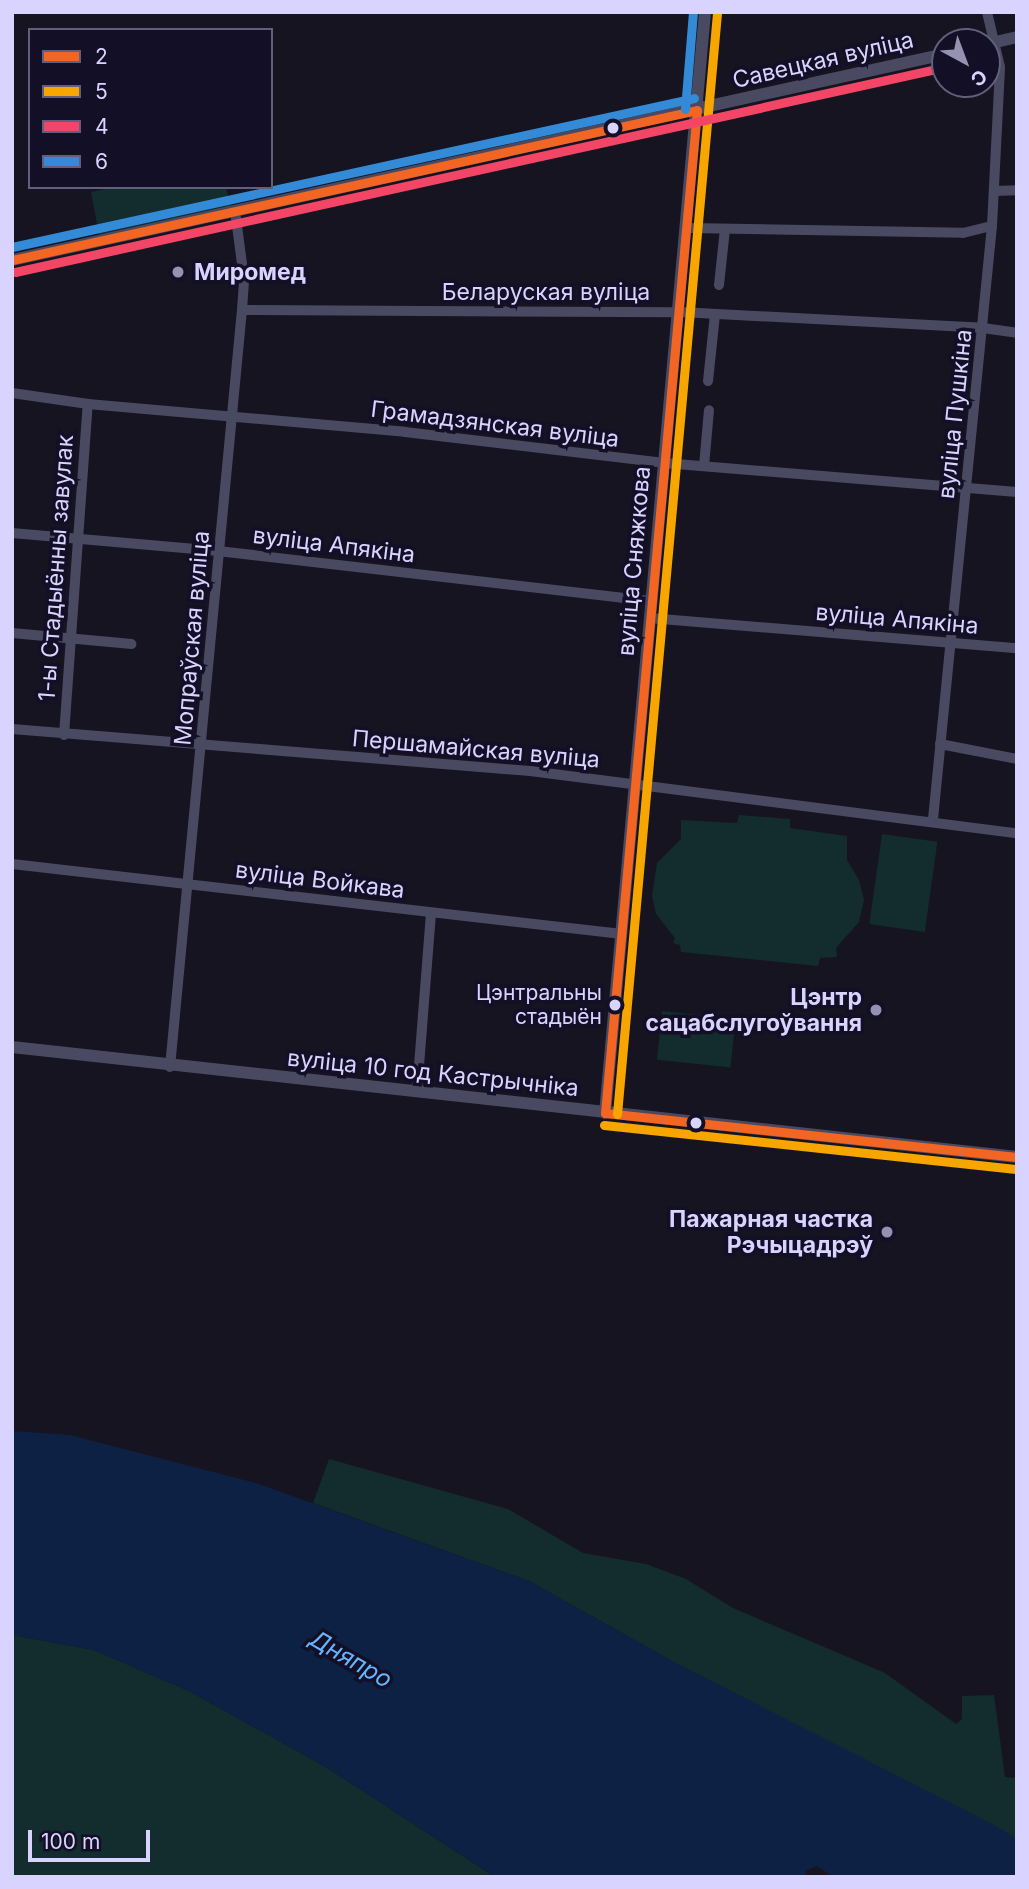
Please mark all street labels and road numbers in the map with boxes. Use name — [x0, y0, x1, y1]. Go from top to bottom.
street label: Савецкая вуліца — [730, 26, 916, 94]
street label: Беларуская вуліца — [442, 278, 650, 306]
street label: вуліца Пушкіна — [932, 328, 978, 500]
street label: Грамадзянская вуліца — [369, 395, 621, 453]
street label: 1-ы Стадыённы завулак — [33, 434, 79, 702]
street label: вуліца Сняжкова — [612, 465, 656, 657]
street label: вуліца Апякіна — [251, 521, 417, 569]
street label: Мопраўская вуліца — [169, 529, 215, 747]
street label: вуліца Апякіна — [814, 598, 980, 640]
street label: Першамайская вуліца — [351, 724, 601, 774]
street label: вуліца Войкава — [234, 856, 406, 904]
street label: вуліца 10 год Кастрычніка — [286, 1044, 580, 1102]

